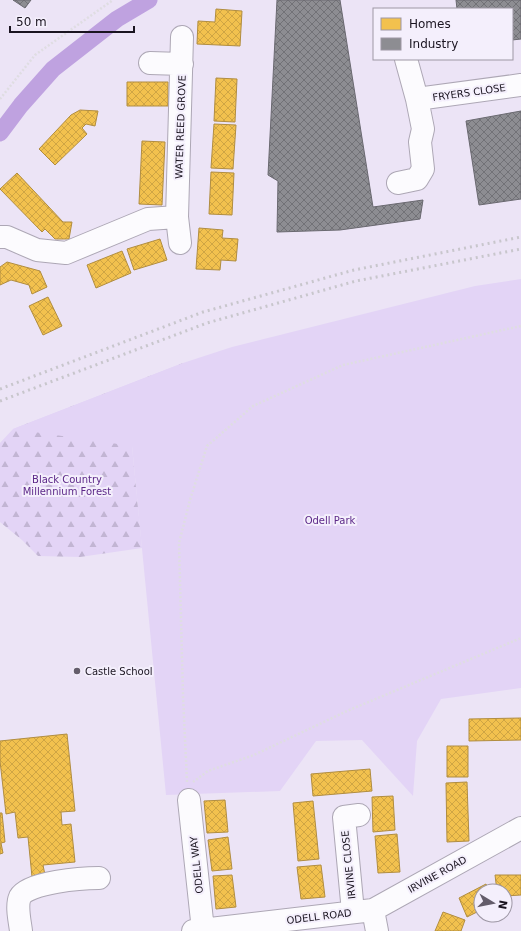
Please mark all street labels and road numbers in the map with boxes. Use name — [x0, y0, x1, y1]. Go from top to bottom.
street label: WATER REED GROVE — [173, 75, 188, 179]
street label: FRYERS CLOSE — [432, 82, 506, 103]
street label: IRVINE CLOSE — [339, 830, 358, 900]
street label: ODELL WAY — [188, 835, 205, 894]
street label: IRVINE ROAD — [406, 854, 469, 895]
street label: ODELL ROAD — [286, 907, 352, 926]

